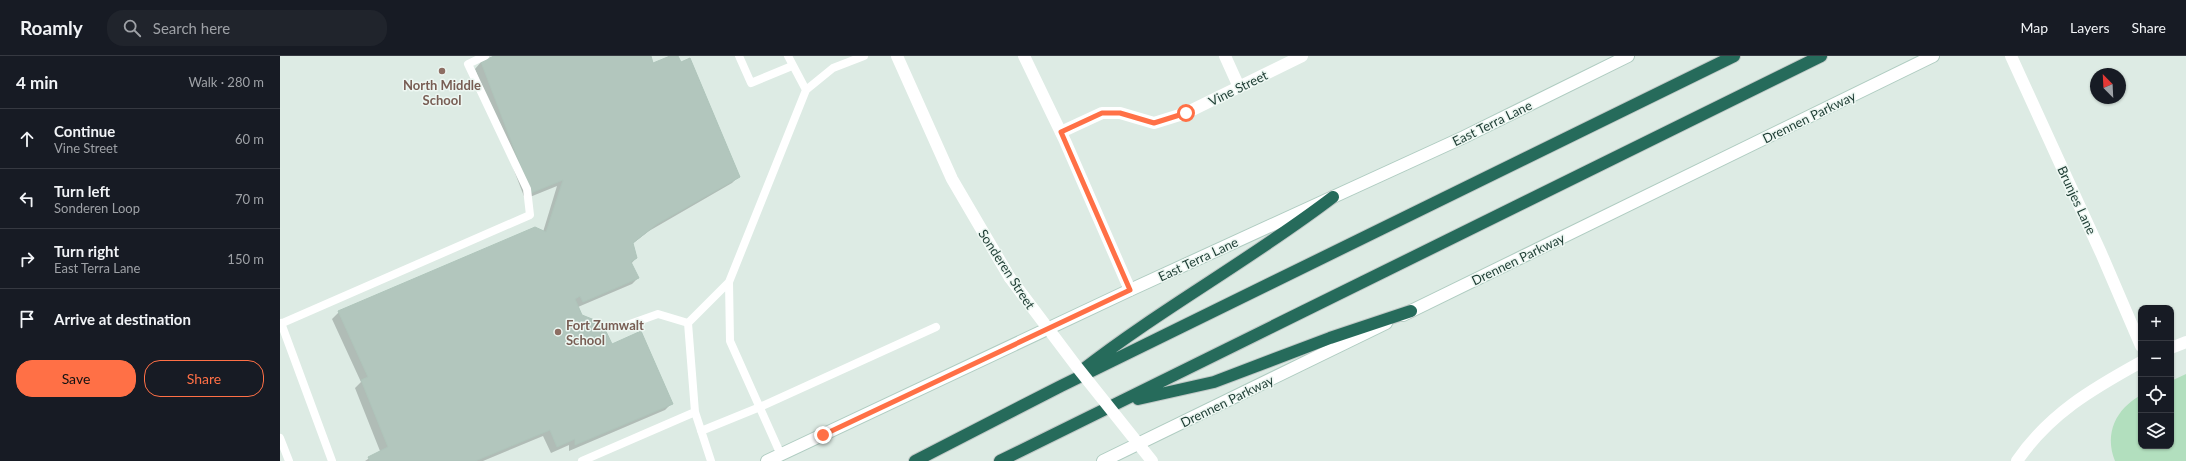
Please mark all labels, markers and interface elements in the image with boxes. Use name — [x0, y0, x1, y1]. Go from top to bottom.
search box — [107, 10, 387, 46]
text: Roamly — [20, 16, 83, 39]
icon: search — [121, 17, 143, 39]
text: Search here — [153, 19, 230, 37]
text: Map — [2020, 19, 2048, 36]
text: Layers — [2070, 19, 2110, 36]
text: Share — [2132, 19, 2166, 36]
marker: North Middle School — [437, 66, 447, 76]
street label: Vine Street — [1206, 67, 1270, 109]
north arrow — [2090, 68, 2126, 104]
text: 4 min — [16, 72, 58, 93]
text: Walk · 280 m — [188, 74, 264, 90]
place label: North Middle School — [403, 77, 481, 108]
street label: Drennen Parkway — [1760, 87, 1858, 146]
street label: East Terra Lane — [1450, 97, 1534, 149]
route start — [1177, 104, 1195, 122]
text: Continue — [54, 122, 115, 140]
icon: ahead — [16, 128, 38, 150]
text: 60 m — [235, 131, 264, 147]
text: Vine Street — [54, 140, 118, 156]
street label: Brunjes Lane — [2054, 163, 2100, 237]
text: Turn left — [54, 182, 110, 200]
icon: left — [16, 188, 38, 210]
text: 70 m — [235, 191, 264, 207]
text: Sonderen Loop — [54, 200, 140, 216]
street label: Sonderen Street — [975, 226, 1039, 312]
street label: Drennen Parkway — [1469, 229, 1567, 288]
street label: East Terra Lane — [1155, 233, 1241, 285]
text: Turn right — [54, 242, 119, 260]
icon: right — [16, 248, 38, 270]
text: 150 m — [227, 251, 264, 267]
text: East Terra Lane — [54, 260, 140, 276]
map controls — [2138, 305, 2174, 449]
button: + — [2138, 305, 2174, 341]
icon: arrive — [16, 308, 38, 330]
text: Arrive at destination — [54, 310, 191, 328]
place label: Fort Zumwalt School — [566, 317, 644, 348]
marker: Fort Zumwalt School — [553, 327, 563, 337]
button: − — [2138, 341, 2174, 377]
button: Save — [16, 360, 136, 397]
button: Share — [144, 360, 264, 397]
street label: Drennen Parkway — [1178, 371, 1276, 430]
button: locate — [2138, 377, 2174, 413]
button: layers — [2138, 413, 2174, 449]
route end — [814, 426, 832, 444]

